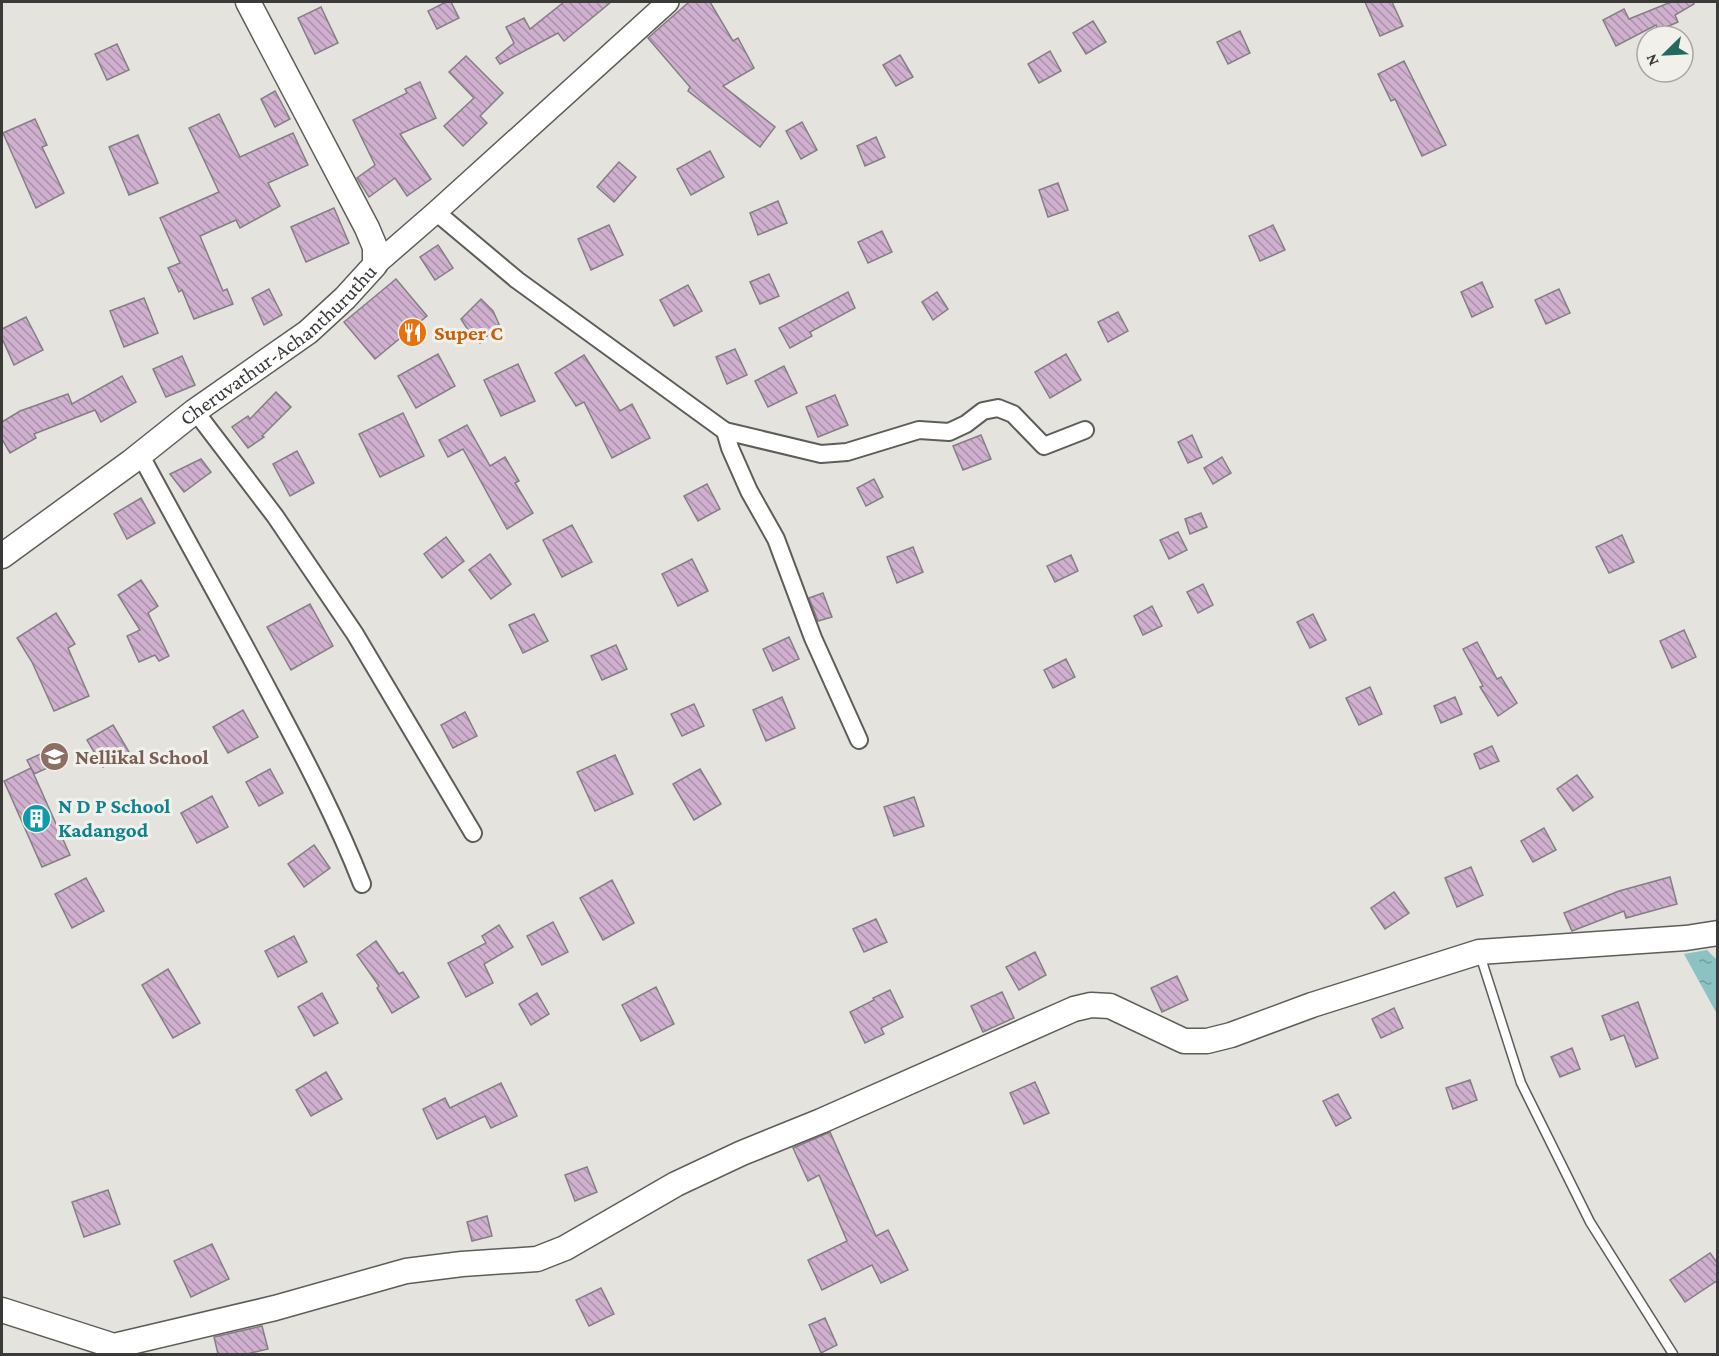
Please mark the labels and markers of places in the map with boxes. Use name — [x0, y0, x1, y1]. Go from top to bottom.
restaurant icon: Super C — [397, 317, 429, 349]
place label: Super C — [434, 321, 503, 345]
school or university icon: Nellikal School — [38, 741, 70, 773]
place label: Nellikal School — [75, 745, 209, 769]
place label: N D P School Kadangod — [58, 794, 170, 842]
building icon: N D P School Kadangod — [21, 802, 53, 834]

